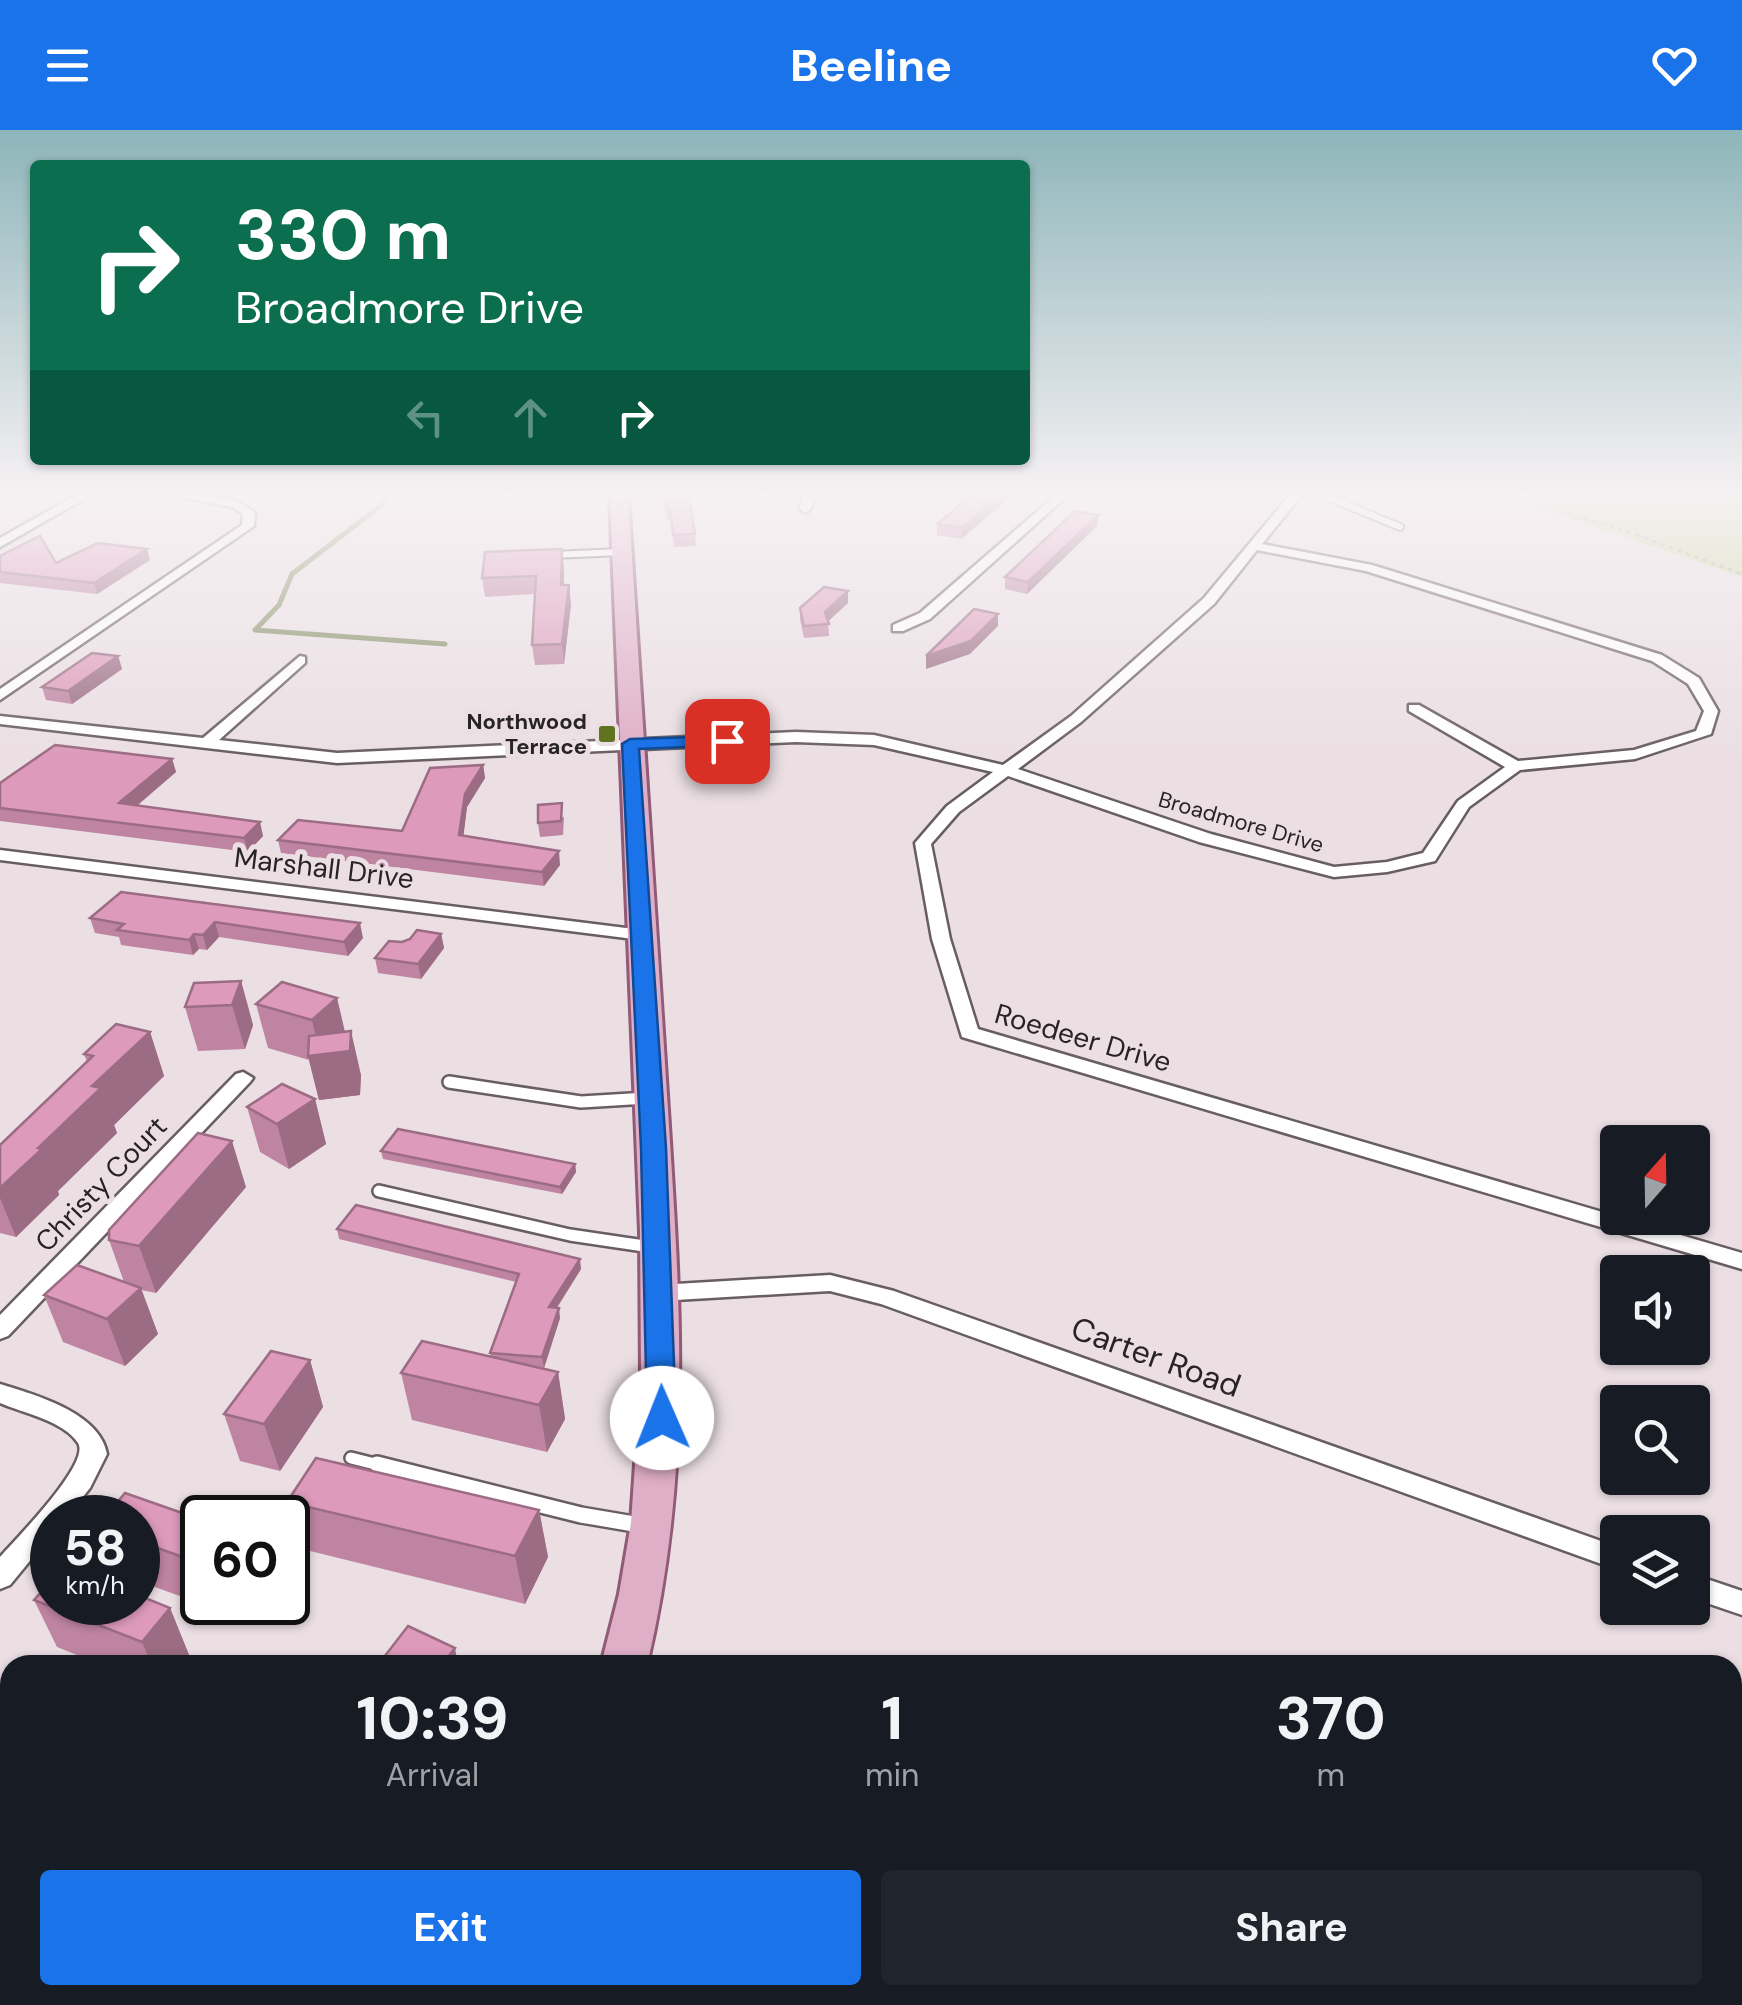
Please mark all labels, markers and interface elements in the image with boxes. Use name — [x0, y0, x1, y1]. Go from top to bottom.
text: Beeline — [790, 36, 952, 95]
icon: menu — [40, 38, 95, 93]
icon: heart — [1647, 38, 1702, 93]
text: 330 m — [235, 190, 451, 281]
icon: right — [70, 200, 200, 330]
text: Broadmore Drive — [235, 278, 584, 337]
icon: left — [398, 390, 453, 445]
icon: ahead — [503, 390, 558, 445]
icon: right — [608, 390, 663, 445]
pin — [685, 699, 770, 784]
place label: Northwood Terrace — [467, 707, 587, 761]
icon: arrive — [700, 714, 755, 769]
marker: Northwood Terrace — [596, 723, 618, 745]
street label: Broadmore Drive — [1155, 785, 1327, 859]
street label: Marshall Drive — [232, 839, 416, 897]
street label: Roedeer Drive — [991, 995, 1175, 1081]
street label: Christy Court — [27, 1108, 175, 1260]
north arrow — [1600, 1125, 1710, 1235]
map controls — [1600, 1125, 1710, 1625]
button: sound — [1600, 1255, 1710, 1365]
street label: Carter Road — [1066, 1307, 1246, 1407]
position arrow — [610, 1366, 714, 1470]
button: search — [1600, 1385, 1710, 1495]
speed limit sign: 60 — [180, 1495, 310, 1625]
text: 58 — [64, 1515, 126, 1581]
button: layers — [1600, 1515, 1710, 1625]
text: km/h — [65, 1569, 125, 1602]
text: 10:39 — [356, 1679, 509, 1758]
text: 1 — [881, 1679, 903, 1758]
text: 370 — [1276, 1679, 1386, 1758]
text: Arrival — [386, 1754, 479, 1796]
text: min — [865, 1754, 919, 1796]
text: m — [1316, 1754, 1345, 1796]
button: Exit — [40, 1870, 861, 1985]
button: Share — [881, 1870, 1702, 1985]

